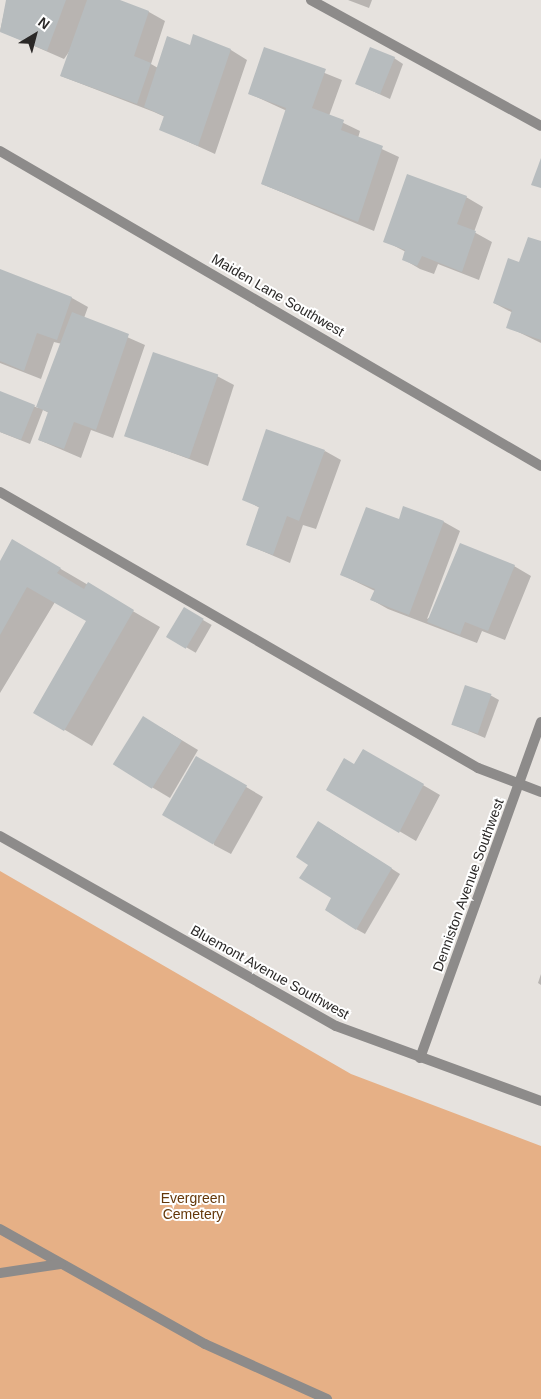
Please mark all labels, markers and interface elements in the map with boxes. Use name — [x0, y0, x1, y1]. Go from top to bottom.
north arrow — [10, 10, 60, 60]
text: N — [35, 14, 53, 32]
street label: Maiden Lane Southwest — [209, 250, 347, 340]
street label: Denniston Avenue Southwest — [429, 796, 507, 974]
street label: Bluemont Avenue Southwest — [187, 921, 353, 1023]
park label: Evergreen Cemetery — [161, 1190, 225, 1222]

